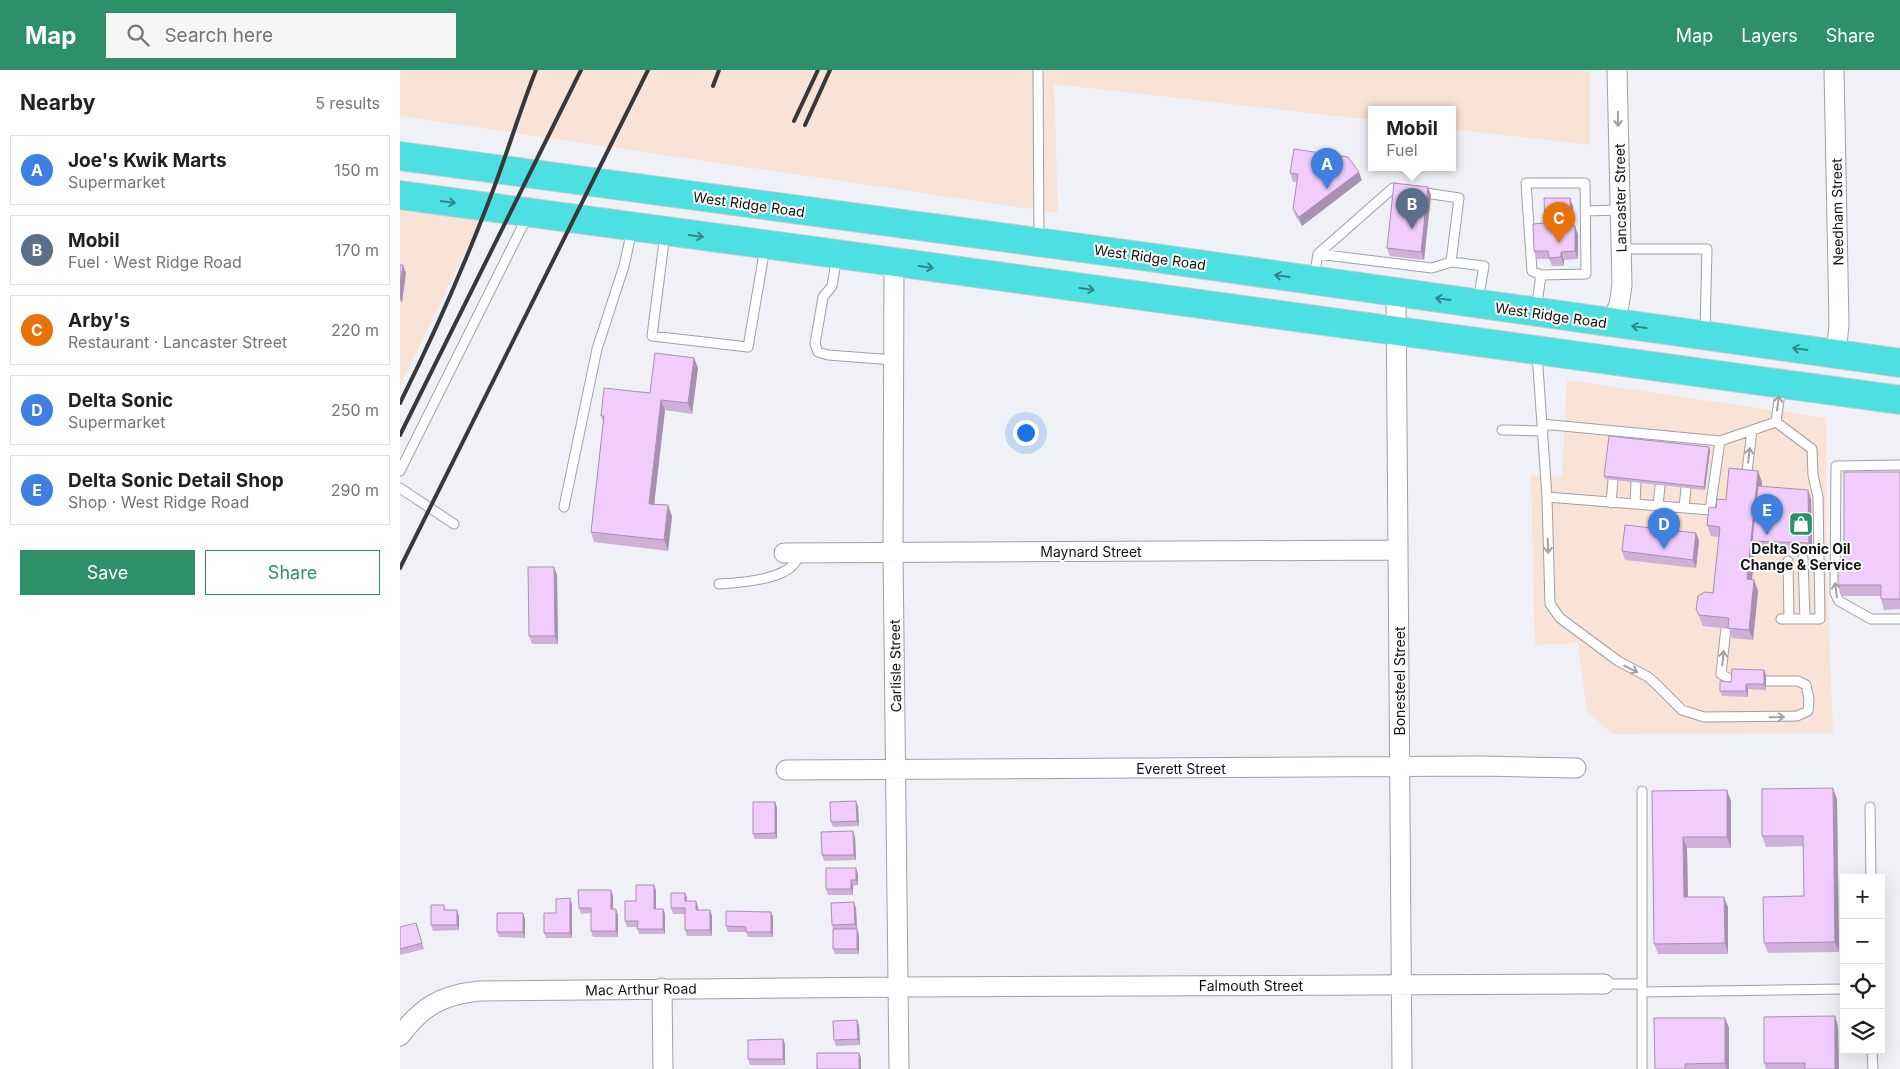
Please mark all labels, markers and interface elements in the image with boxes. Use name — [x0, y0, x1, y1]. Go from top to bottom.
search box — [106, 13, 456, 58]
text: Map — [25, 21, 76, 50]
icon: search — [124, 21, 152, 49]
text: Search here — [164, 24, 273, 47]
text: Map — [1676, 25, 1713, 46]
text: Layers — [1741, 25, 1798, 46]
text: Share — [1826, 25, 1875, 46]
text: Nearby — [20, 90, 95, 115]
text: 5 results — [315, 93, 380, 113]
popup — [1368, 106, 1456, 171]
one-way arrow — [1613, 110, 1623, 126]
text: Mobil — [1386, 117, 1438, 140]
text: Fuel — [1386, 140, 1418, 160]
street label: Lancaster Street — [1611, 143, 1629, 253]
pin: A — [1311, 148, 1343, 189]
text: Joe's Kwik Marts — [68, 149, 227, 172]
street label: Needham Street — [1828, 158, 1846, 266]
text: A — [31, 160, 43, 180]
text: 150 m — [334, 160, 379, 180]
text: Supermarket — [68, 172, 165, 192]
street label: West Ridge Road — [692, 188, 806, 220]
pin: B — [1396, 188, 1428, 229]
one-way arrow — [440, 197, 456, 207]
pin: C — [1543, 202, 1575, 243]
text: Mobil — [68, 229, 120, 252]
one-way arrow — [688, 231, 704, 241]
text: B — [32, 240, 42, 260]
text: 170 m — [335, 240, 379, 260]
street label: West Ridge Road — [1093, 241, 1207, 273]
text: Fuel · West Ridge Road — [68, 252, 242, 272]
one-way arrow — [918, 262, 934, 272]
one-way arrow — [1275, 271, 1291, 281]
one-way arrow — [1079, 284, 1095, 294]
one-way arrow — [1436, 294, 1452, 304]
street label: West Ridge Road — [1494, 299, 1608, 331]
text: Arby's — [68, 309, 130, 332]
text: C — [31, 320, 43, 340]
text: 220 m — [331, 320, 379, 340]
one-way arrow — [1631, 322, 1647, 332]
text: Restaurant · Lancaster Street — [68, 332, 287, 352]
one-way arrow — [1792, 344, 1808, 354]
text: Delta Sonic — [68, 389, 173, 412]
one-way arrow — [1773, 395, 1783, 411]
text: D — [31, 400, 43, 420]
text: 250 m — [331, 400, 379, 420]
text: Supermarket — [68, 412, 165, 432]
your location — [1013, 420, 1039, 446]
one-way arrow — [1744, 448, 1754, 464]
text: Delta Sonic Detail Shop — [68, 469, 284, 492]
text: E — [32, 480, 42, 500]
text: 290 m — [331, 480, 379, 500]
text: Shop · West Ridge Road — [68, 492, 249, 512]
pin: E — [1751, 494, 1783, 535]
pin: D — [1648, 508, 1680, 549]
shop icon: Delta Sonic Oil Change & Service — [1788, 511, 1814, 537]
one-way arrow — [1544, 538, 1553, 554]
place label: Delta Sonic Oil Change & Service — [1740, 540, 1862, 573]
street label: Maynard Street — [1040, 543, 1142, 560]
button: Save — [20, 550, 195, 595]
button: Share — [205, 550, 380, 595]
one-way arrow — [1831, 582, 1841, 598]
street label: Carlisle Street — [886, 619, 904, 713]
street label: Bonesteel Street — [1391, 626, 1408, 735]
one-way arrow — [1718, 651, 1727, 667]
one-way arrow — [1623, 664, 1638, 674]
one-way arrow — [1769, 712, 1785, 721]
street label: Everett Street — [1136, 760, 1226, 777]
map controls — [1840, 874, 1885, 1054]
button: + — [1840, 874, 1885, 919]
button: − — [1840, 919, 1885, 964]
button: locate — [1840, 964, 1885, 1009]
street label: Falmouth Street — [1199, 977, 1304, 994]
street label: Mac Arthur Road — [585, 980, 697, 998]
button: layers — [1840, 1009, 1885, 1054]

